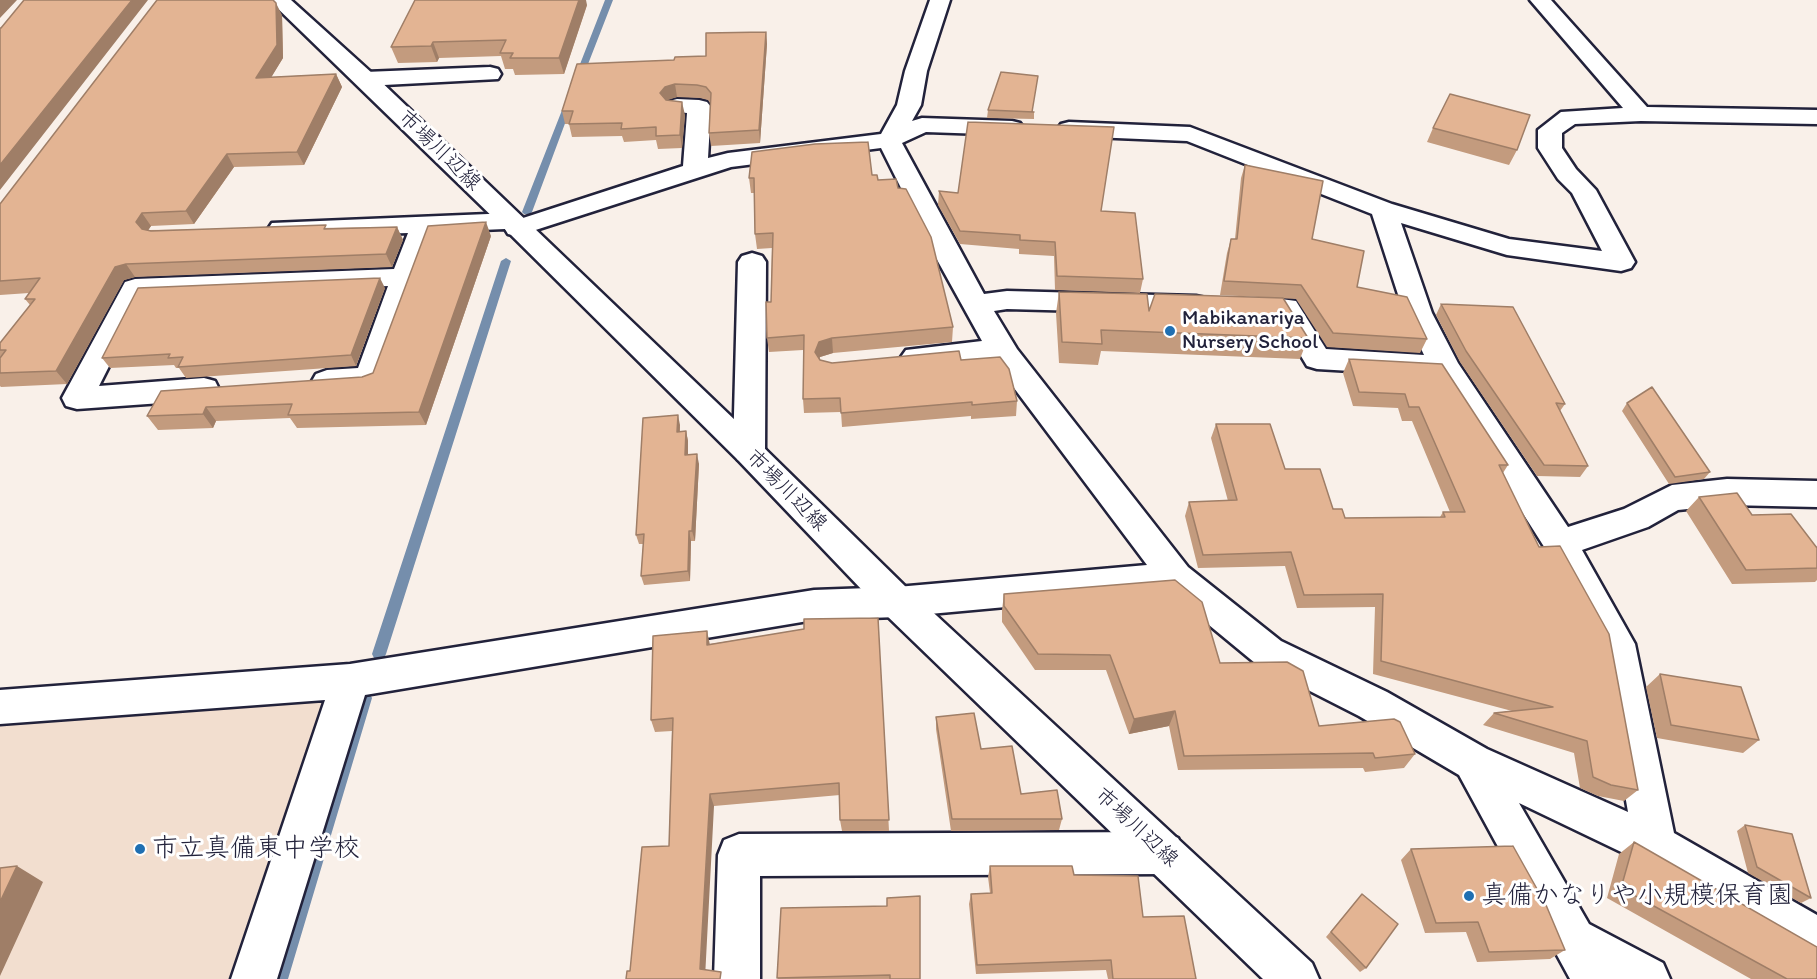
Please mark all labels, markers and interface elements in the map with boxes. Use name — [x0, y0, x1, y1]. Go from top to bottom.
street label: 市場川辺線 — [392, 105, 486, 197]
place label: Mabikanariya Nursery School — [1182, 306, 1318, 356]
marker: Mabikanariya Nursery School — [1163, 324, 1177, 338]
street label: 市場川辺線 — [740, 445, 832, 537]
street label: 市場川辺線 — [1089, 783, 1183, 873]
place label: 市立真備東中学校 — [152, 833, 360, 865]
marker: 市立真備東中学校 — [133, 842, 147, 856]
place label: 真備かなりや小規模保育園 — [1481, 880, 1793, 912]
marker: 真備かなりや小規模保育園 — [1462, 889, 1476, 903]

